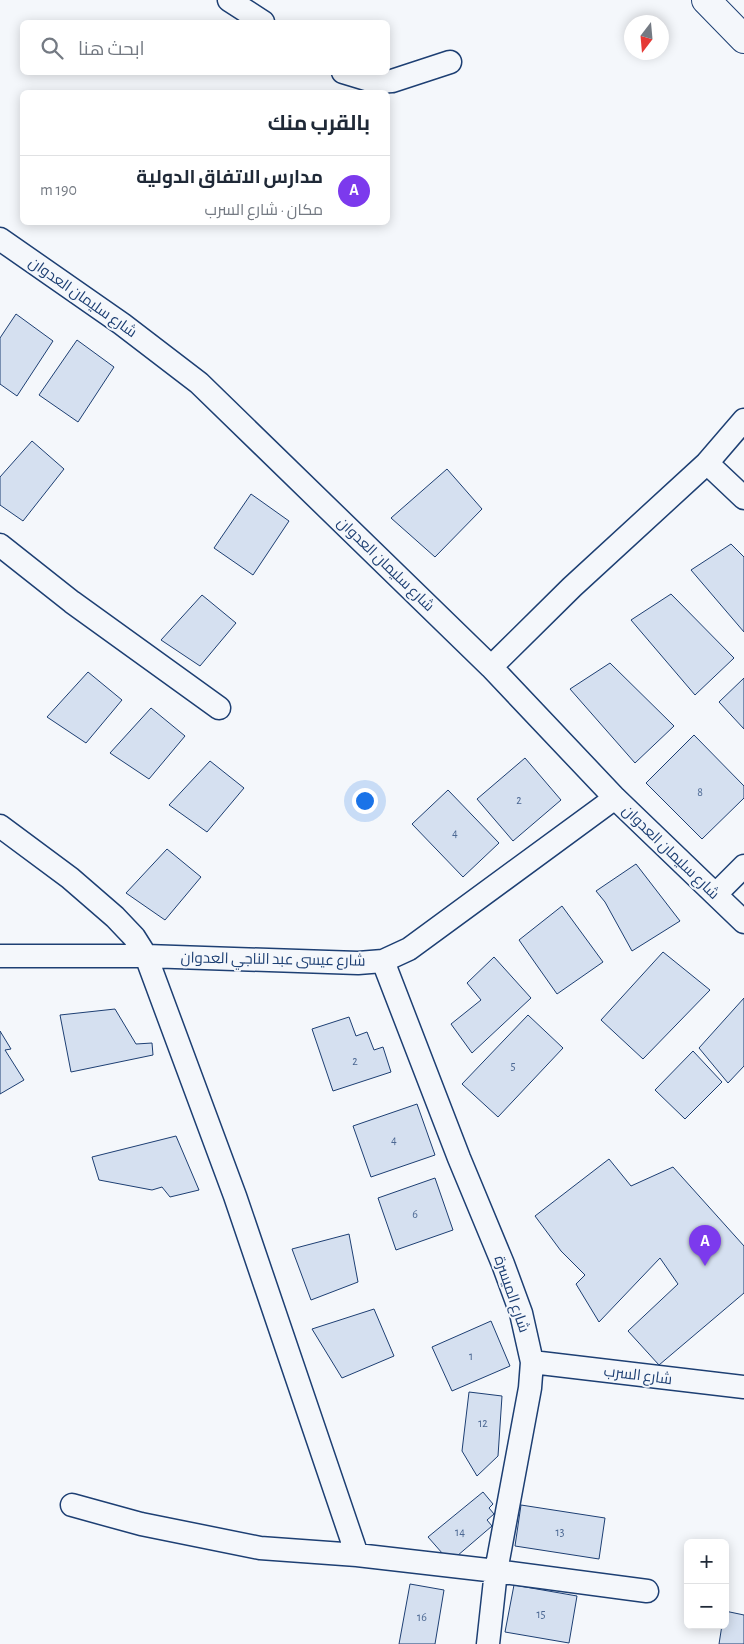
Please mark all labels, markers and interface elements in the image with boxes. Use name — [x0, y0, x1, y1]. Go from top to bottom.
north arrow — [624, 15, 669, 60]
search box — [20, 20, 390, 75]
icon: search — [38, 34, 66, 62]
text: ابحث هنا — [78, 40, 145, 59]
text: بالقرب منك — [268, 113, 370, 134]
text: مدارس الاتفاق الدولية — [136, 168, 323, 187]
text: 190 m — [40, 182, 77, 198]
text: A — [349, 182, 359, 198]
text: مكان · شارع السرب — [205, 202, 323, 218]
street label: شارع سليمان العدوان — [24, 254, 140, 343]
street label: شارع سليمان العدوان — [332, 514, 438, 616]
house number: 8 — [697, 786, 703, 798]
your location — [352, 788, 378, 814]
house number: 2 — [516, 794, 522, 806]
street label: شارع سليمان العدوان — [617, 802, 723, 904]
house number: 4 — [452, 827, 458, 839]
street label: شارع عيسى عبد الناجي العدوان — [180, 949, 366, 973]
house number: 2 — [352, 1055, 358, 1067]
house number: 5 — [510, 1060, 516, 1072]
house number: 4 — [391, 1134, 397, 1146]
house number: 6 — [412, 1208, 418, 1220]
pin: A — [689, 1225, 721, 1266]
street label: شارع الميسرة — [489, 1254, 533, 1335]
house number: 1 — [469, 1350, 473, 1362]
street label: شارع السرب — [603, 1363, 673, 1390]
house number: 12 — [478, 1417, 488, 1429]
house number: 14 — [455, 1526, 465, 1538]
house number: 13 — [555, 1526, 565, 1538]
map controls — [684, 1539, 729, 1629]
button: + — [684, 1539, 729, 1584]
button: − — [684, 1584, 729, 1629]
house number: 15 — [536, 1608, 546, 1620]
house number: 16 — [417, 1611, 427, 1623]

